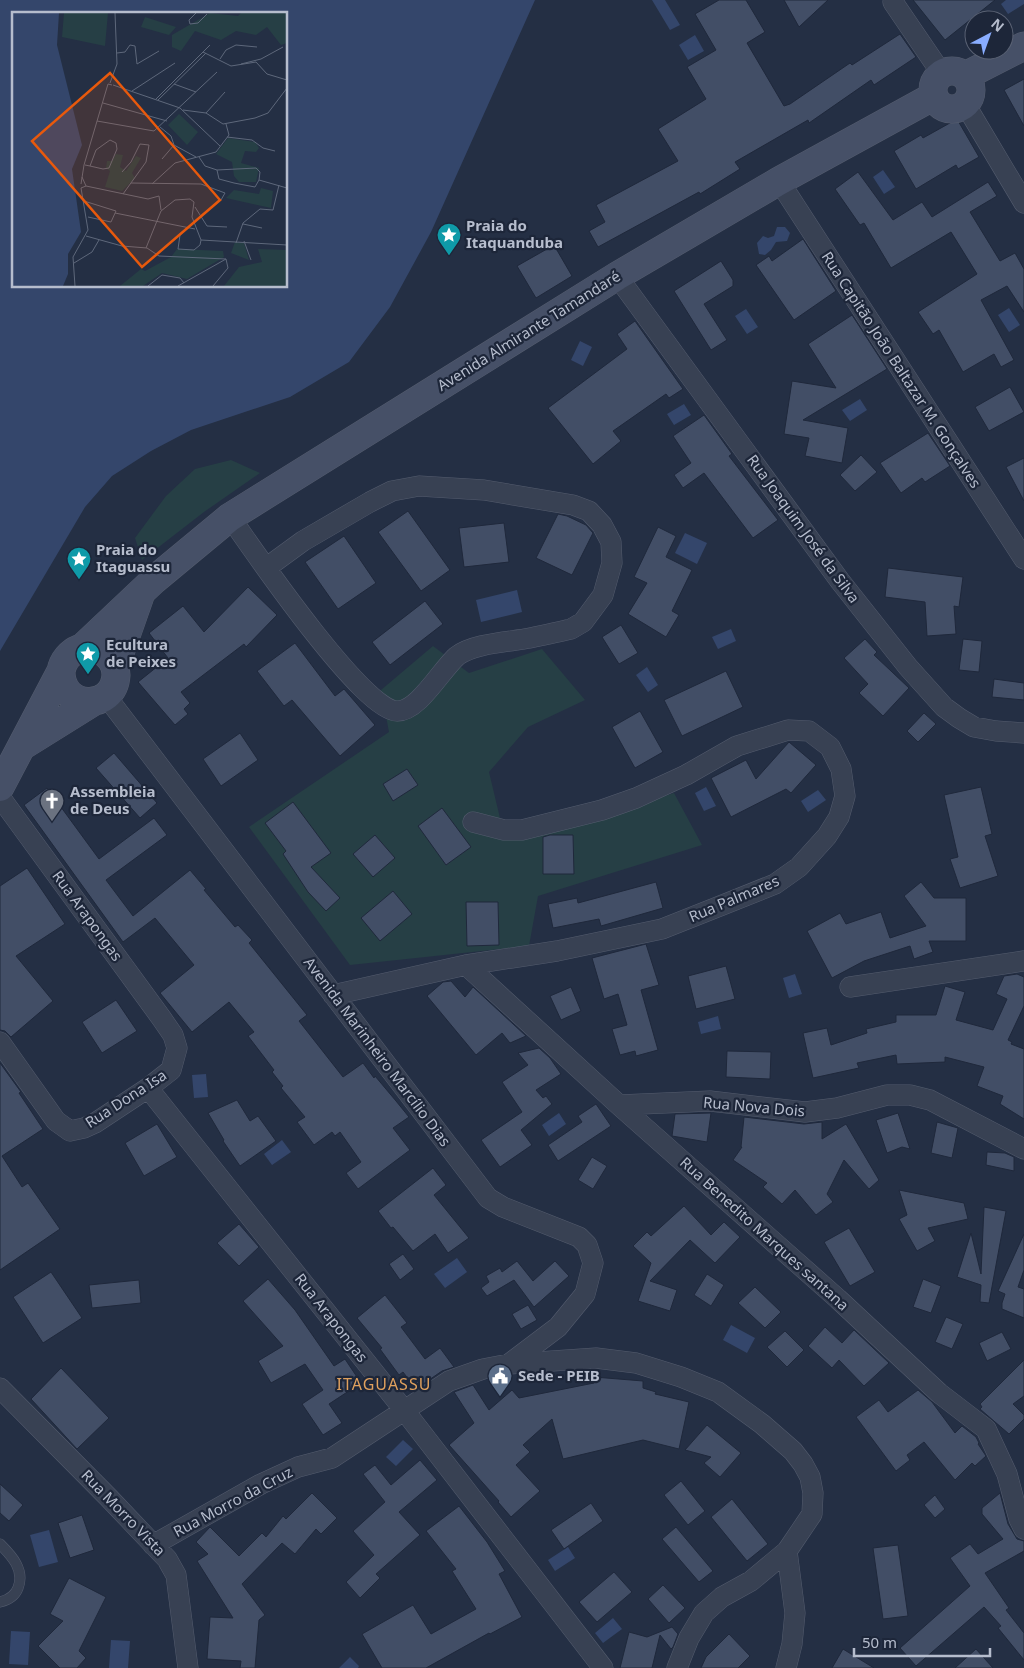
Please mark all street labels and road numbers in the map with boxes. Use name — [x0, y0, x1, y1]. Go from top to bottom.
street label: Rua Capitão João Baltazar M. Gonçalves — [818, 247, 986, 492]
street label: Avenida Almirante Tamandaré — [433, 265, 624, 395]
street label: Rua Joaquim José da Silva — [743, 450, 865, 607]
street label: Rua Arapongas — [48, 866, 127, 965]
street label: Rua Palmares — [685, 870, 782, 926]
street label: Avenida Marinheiro Marcílio Dias — [300, 953, 456, 1150]
street label: Rua Dona Isa — [81, 1064, 170, 1132]
street label: Rua Nova Dois — [702, 1092, 806, 1120]
street label: Rua Benedito Marques santana — [676, 1152, 853, 1315]
street label: Rua Arapongas — [291, 1269, 373, 1366]
street label: Rua Morro da Cruz — [169, 1461, 296, 1541]
street label: Rua Morro Vista — [77, 1465, 170, 1560]

